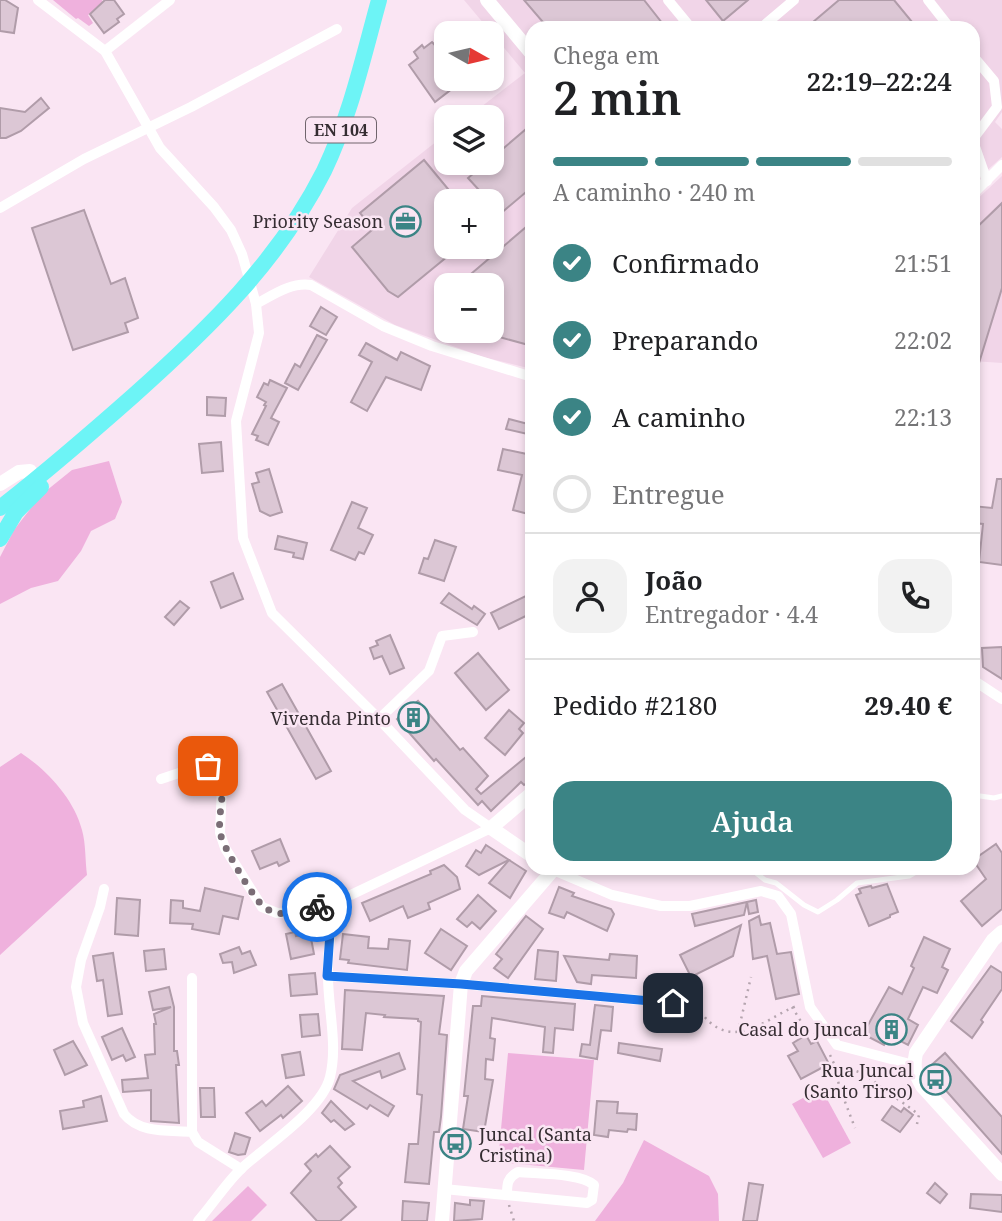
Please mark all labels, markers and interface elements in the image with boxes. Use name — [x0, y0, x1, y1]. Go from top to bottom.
north arrow — [434, 21, 504, 91]
map controls — [434, 21, 504, 343]
text: Chega em — [553, 39, 659, 71]
text: 22:19–22:24 — [806, 63, 952, 99]
text: 2 min — [553, 66, 681, 128]
button: layers — [434, 105, 504, 175]
road number: EN 104 — [306, 118, 376, 142]
text: A caminho · 240 m — [553, 176, 755, 208]
button: + — [434, 189, 504, 259]
office icon: Priority Season — [389, 204, 423, 238]
place label: Priority Season — [252, 209, 383, 233]
icon: check — [553, 244, 591, 282]
text: Confirmado — [612, 245, 759, 281]
text: 21:51 — [894, 247, 952, 279]
button: − — [434, 273, 504, 343]
icon: check — [553, 321, 591, 359]
text: Preparando — [612, 322, 759, 358]
text: 22:02 — [894, 324, 952, 356]
icon: check — [553, 398, 591, 436]
text: A caminho — [612, 399, 746, 435]
text: 22:13 — [894, 401, 952, 433]
text: Entregue — [612, 476, 725, 512]
button: person — [553, 559, 627, 633]
button: phone — [878, 559, 952, 633]
text: João — [645, 562, 703, 598]
text: Entregador · 4.4 — [645, 598, 818, 630]
text: Pedido #2180 — [553, 687, 717, 723]
text: 29.40 € — [864, 687, 952, 723]
building icon: Vivenda Pinto — [397, 701, 431, 735]
place label: Vivenda Pinto — [271, 706, 391, 730]
pin — [178, 736, 238, 796]
icon: bag — [189, 747, 227, 785]
button: Ajuda — [553, 781, 952, 861]
courier — [282, 872, 352, 942]
icon: bike — [298, 888, 336, 926]
pin — [643, 973, 703, 1033]
icon: home — [654, 984, 692, 1022]
building icon: Casal do Juncal — [874, 1012, 908, 1046]
place label: Casal do Juncal — [738, 1017, 868, 1041]
place label: Rua Juncal (Santo Tirso) — [804, 1058, 913, 1103]
bus stop icon: Rua Juncal (Santo Tirso) — [919, 1063, 953, 1097]
place label: Juncal (Santa Cristina) — [478, 1122, 592, 1167]
bus stop icon: Juncal (Santa Cristina) — [439, 1127, 473, 1161]

